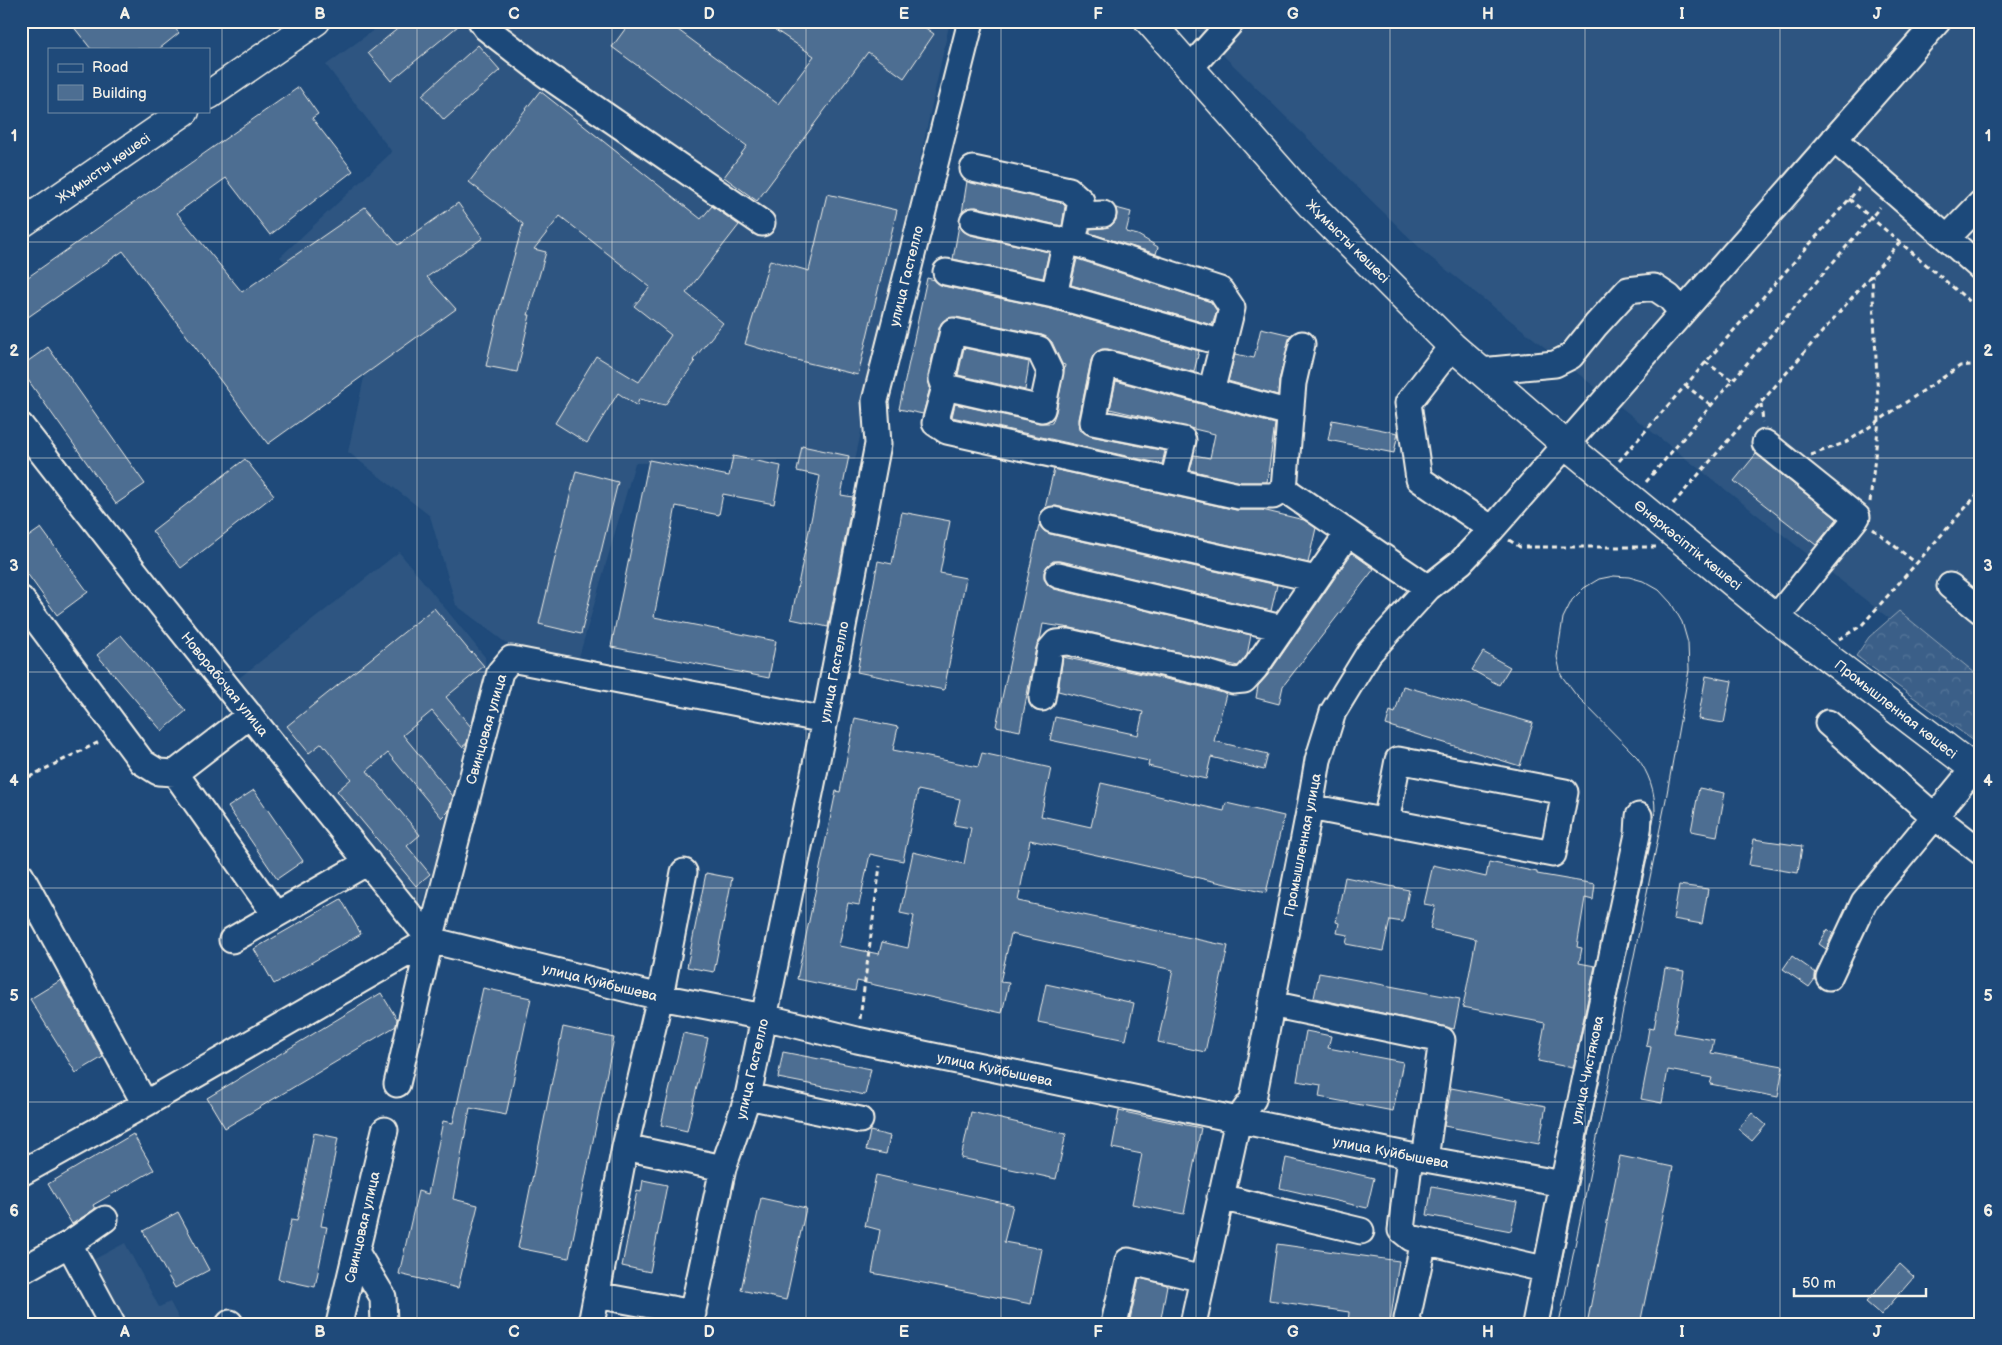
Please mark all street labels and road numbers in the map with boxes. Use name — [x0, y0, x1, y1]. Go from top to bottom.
street label: Жұмысты көшесі — [53, 130, 154, 207]
street label: Жұмысты көшесі — [1302, 196, 1393, 287]
street label: улица Гастелло — [886, 224, 927, 328]
street label: Өнеркәсіптік көшесі — [1630, 497, 1745, 594]
street label: улица Гастелло — [816, 620, 853, 724]
street label: Новорабочая улица — [177, 629, 272, 740]
street label: Промышленная көшесі — [1831, 656, 1960, 763]
street label: Свинцовая улица — [463, 671, 511, 786]
street label: Промышленная улица — [1280, 771, 1325, 918]
street label: улица Куйбышева — [541, 960, 660, 1005]
street label: улица Чистякова — [1568, 1013, 1607, 1126]
street label: улица Гастелло — [733, 1017, 772, 1121]
street label: улица Куйбышева — [935, 1049, 1055, 1090]
street label: улица Куйбышева — [1331, 1133, 1451, 1172]
street label: Свинцовая улица — [341, 1169, 384, 1285]

